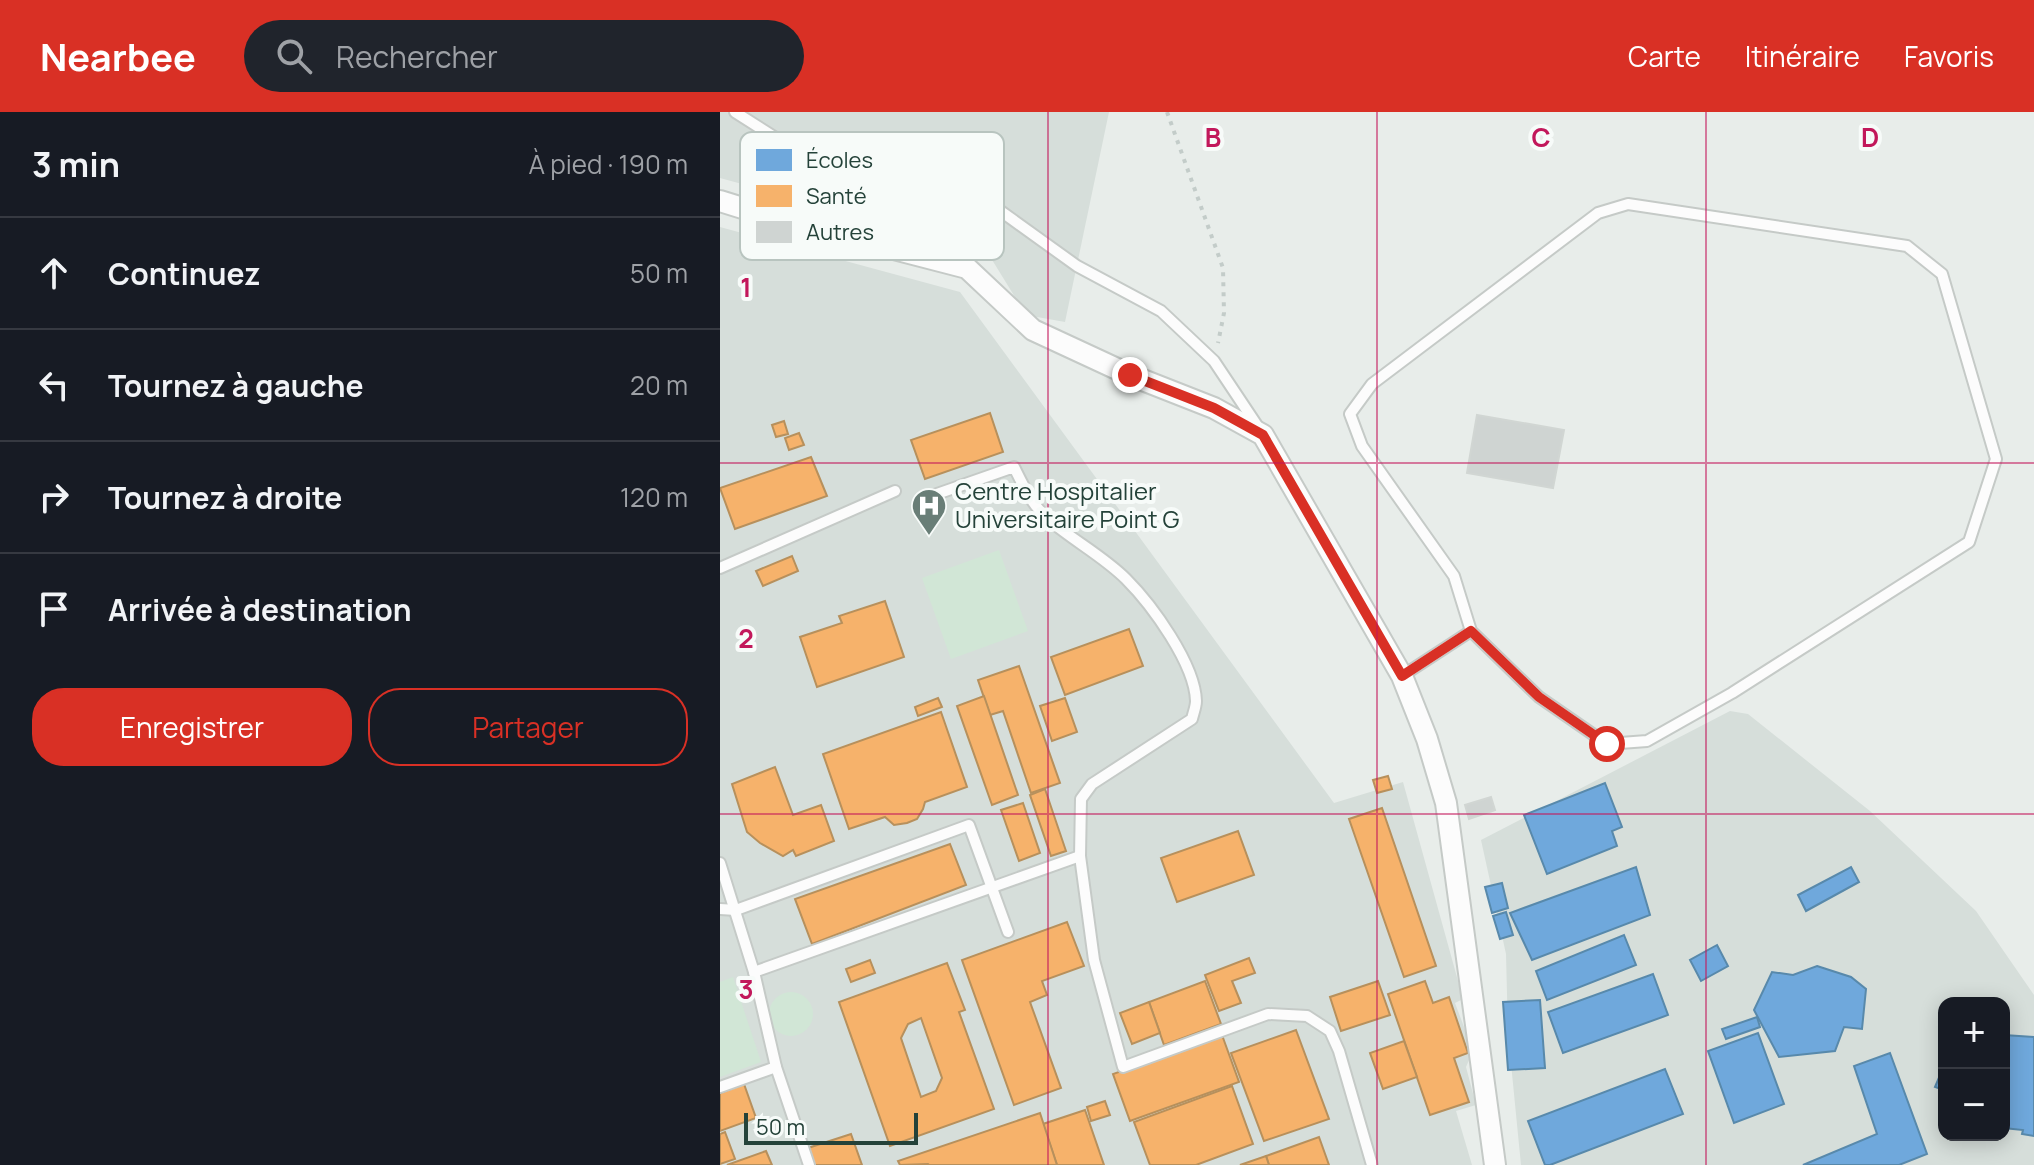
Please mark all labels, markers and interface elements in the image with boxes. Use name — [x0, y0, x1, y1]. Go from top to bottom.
search box — [244, 20, 804, 92]
text: Nearbee — [40, 30, 196, 82]
icon: search — [272, 34, 316, 78]
text: Rechercher — [336, 36, 498, 77]
text: Carte — [1628, 37, 1701, 75]
text: Itinéraire — [1745, 37, 1860, 75]
text: Favoris — [1904, 37, 1994, 75]
text: B — [1205, 119, 1221, 155]
text: C — [1531, 119, 1551, 155]
text: D — [1861, 119, 1879, 155]
legend — [740, 132, 1004, 260]
text: 3 min — [32, 141, 120, 187]
text: Écoles — [806, 145, 873, 175]
text: À pied · 190 m — [529, 146, 688, 182]
text: Santé — [806, 181, 867, 211]
text: Autres — [806, 217, 874, 247]
icon: ahead — [32, 251, 76, 295]
text: Continuez — [108, 253, 260, 294]
text: 50 m — [630, 255, 688, 291]
text: 1 — [740, 269, 752, 305]
route end — [1112, 357, 1148, 393]
icon: left — [32, 363, 76, 407]
text: Tournez à gauche — [108, 365, 364, 406]
text: 20 m — [630, 367, 688, 403]
place label: Centre Hospitalier Universitaire Point G — [955, 474, 1179, 535]
icon: right — [32, 475, 76, 519]
text: Tournez à droite — [108, 477, 342, 518]
text: 120 m — [620, 479, 688, 515]
hospital icon: Centre Hospitalier Universitaire Point G — [910, 487, 948, 537]
icon: arrive — [32, 587, 76, 631]
text: Arrivée à destination — [108, 589, 411, 630]
text: 2 — [738, 620, 754, 656]
button: Enregistrer — [32, 688, 352, 766]
button: Partager — [368, 688, 688, 766]
route start — [1589, 726, 1625, 762]
text: 3 — [738, 971, 754, 1007]
map controls — [1938, 997, 2010, 1141]
button: + — [1938, 997, 2010, 1069]
button: − — [1938, 1069, 2010, 1141]
scale bar — [744, 1109, 918, 1145]
text: 50 m — [756, 1112, 805, 1142]

